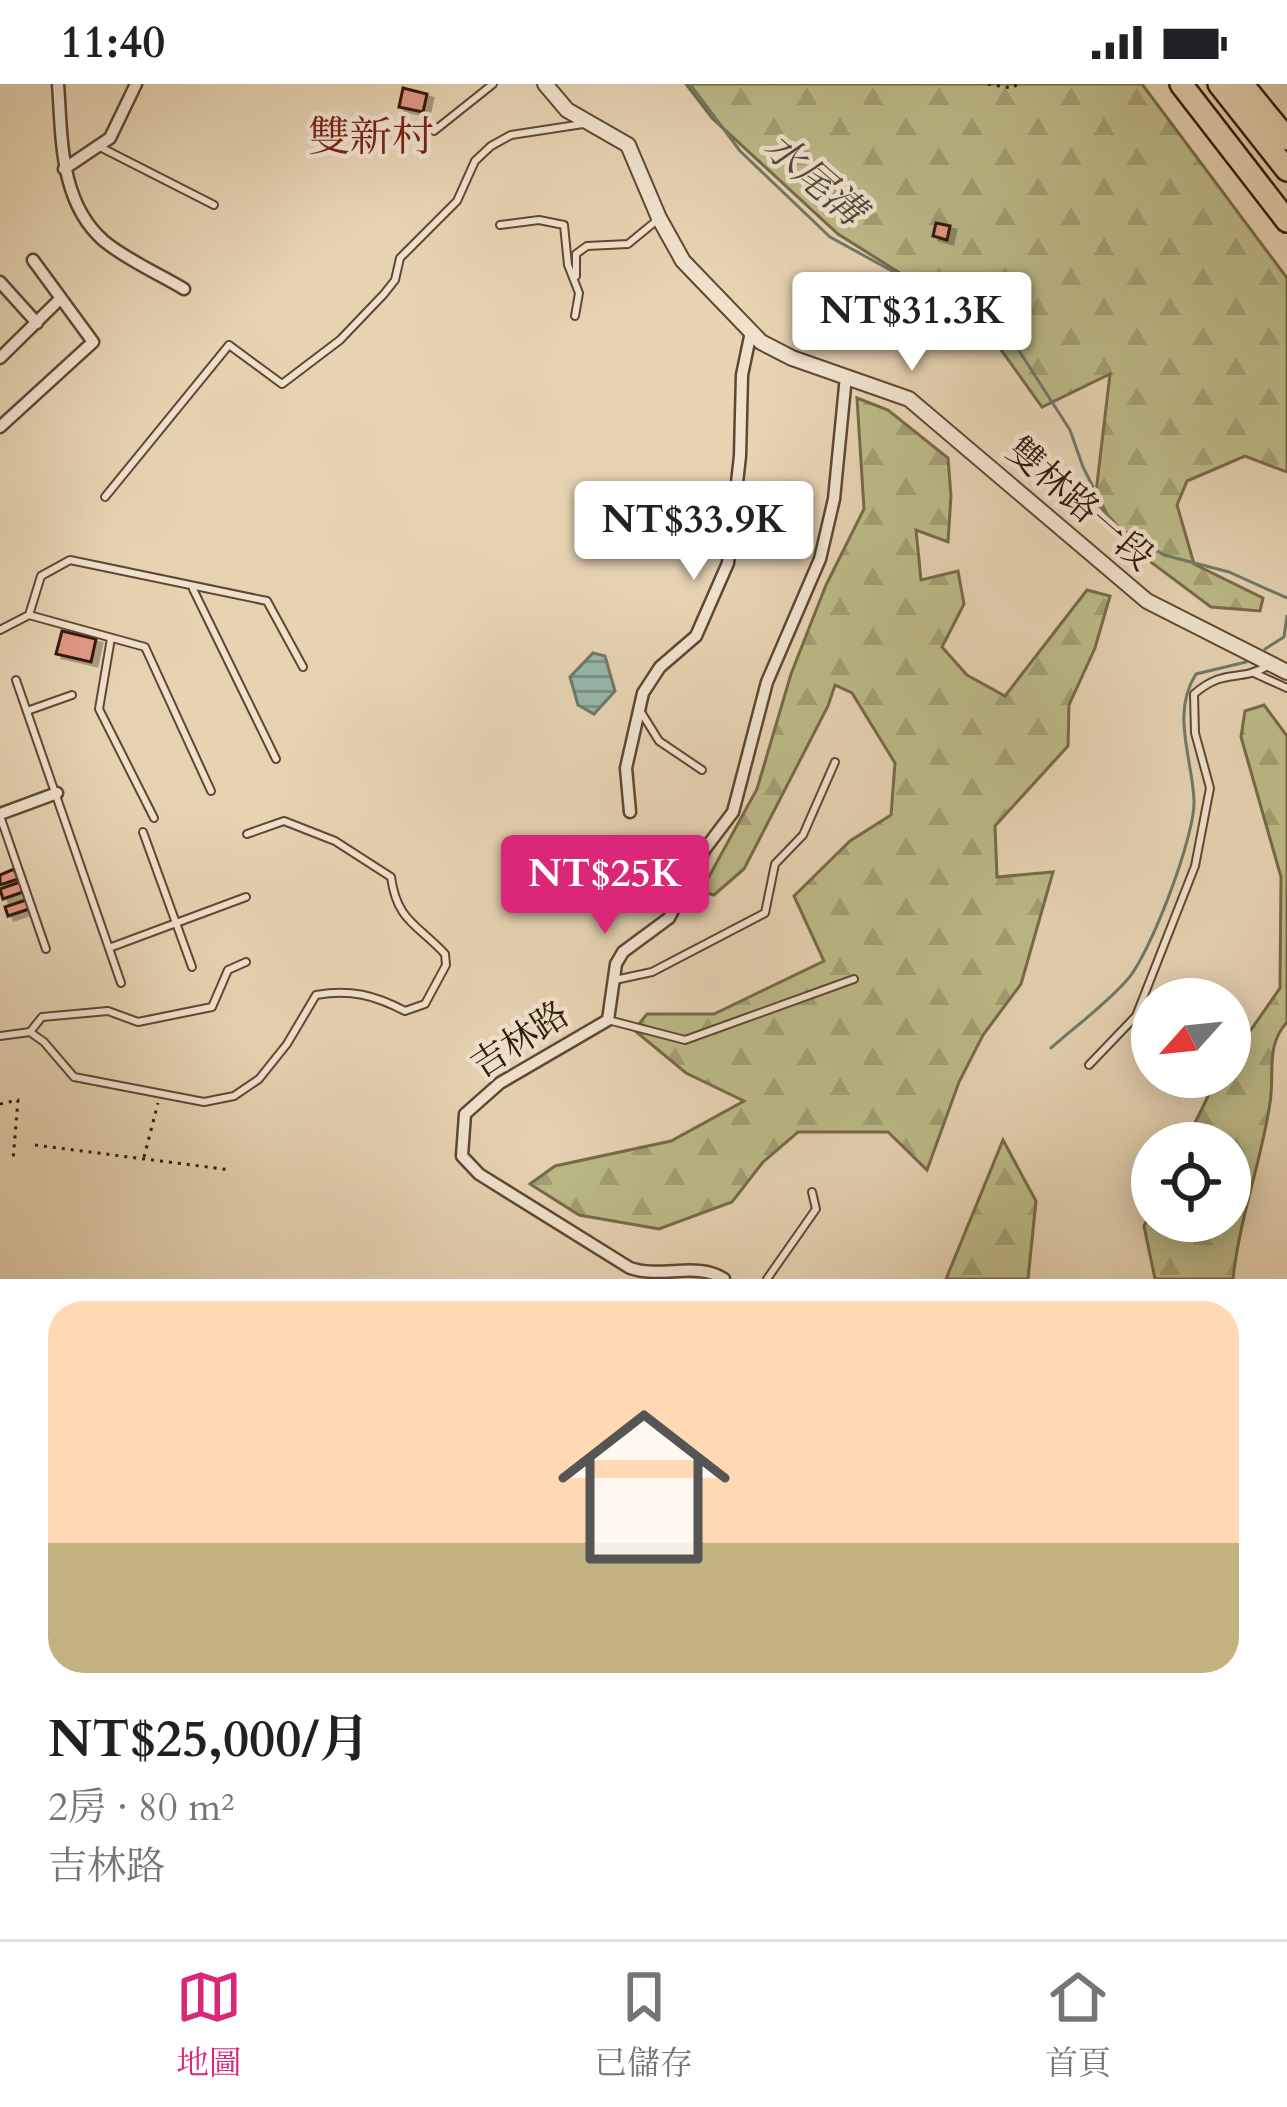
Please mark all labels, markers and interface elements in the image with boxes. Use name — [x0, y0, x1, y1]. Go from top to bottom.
text: 11:40 — [60, 12, 165, 73]
district label: 雙新村 — [308, 109, 434, 166]
water label: 水尾溝 — [752, 121, 880, 241]
pin: NT$31.3K — [788, 272, 1036, 374]
text: NT$31.3K — [819, 284, 1005, 337]
street label: 雙林路一段 — [996, 426, 1164, 582]
pin: NT$33.9K — [570, 481, 818, 583]
text: NT$33.9K — [601, 493, 787, 546]
pin: NT$25K — [507, 835, 703, 937]
text: NT$25K — [528, 847, 682, 900]
north arrow — [1131, 978, 1251, 1098]
map controls — [1131, 978, 1251, 1242]
street label: 吉林路 — [461, 990, 579, 1090]
button: locate — [1131, 1122, 1251, 1242]
icon: home — [536, 1379, 752, 1595]
text: NT$25,000/月 — [48, 1705, 370, 1775]
text: 2房 · 80 m² — [48, 1781, 234, 1834]
text: 吉林路 — [48, 1840, 165, 1893]
tab: 地圖 — [176, 1964, 242, 2086]
tab: 已儲存 — [594, 1964, 693, 2086]
tab: 首頁 — [1045, 1964, 1111, 2086]

